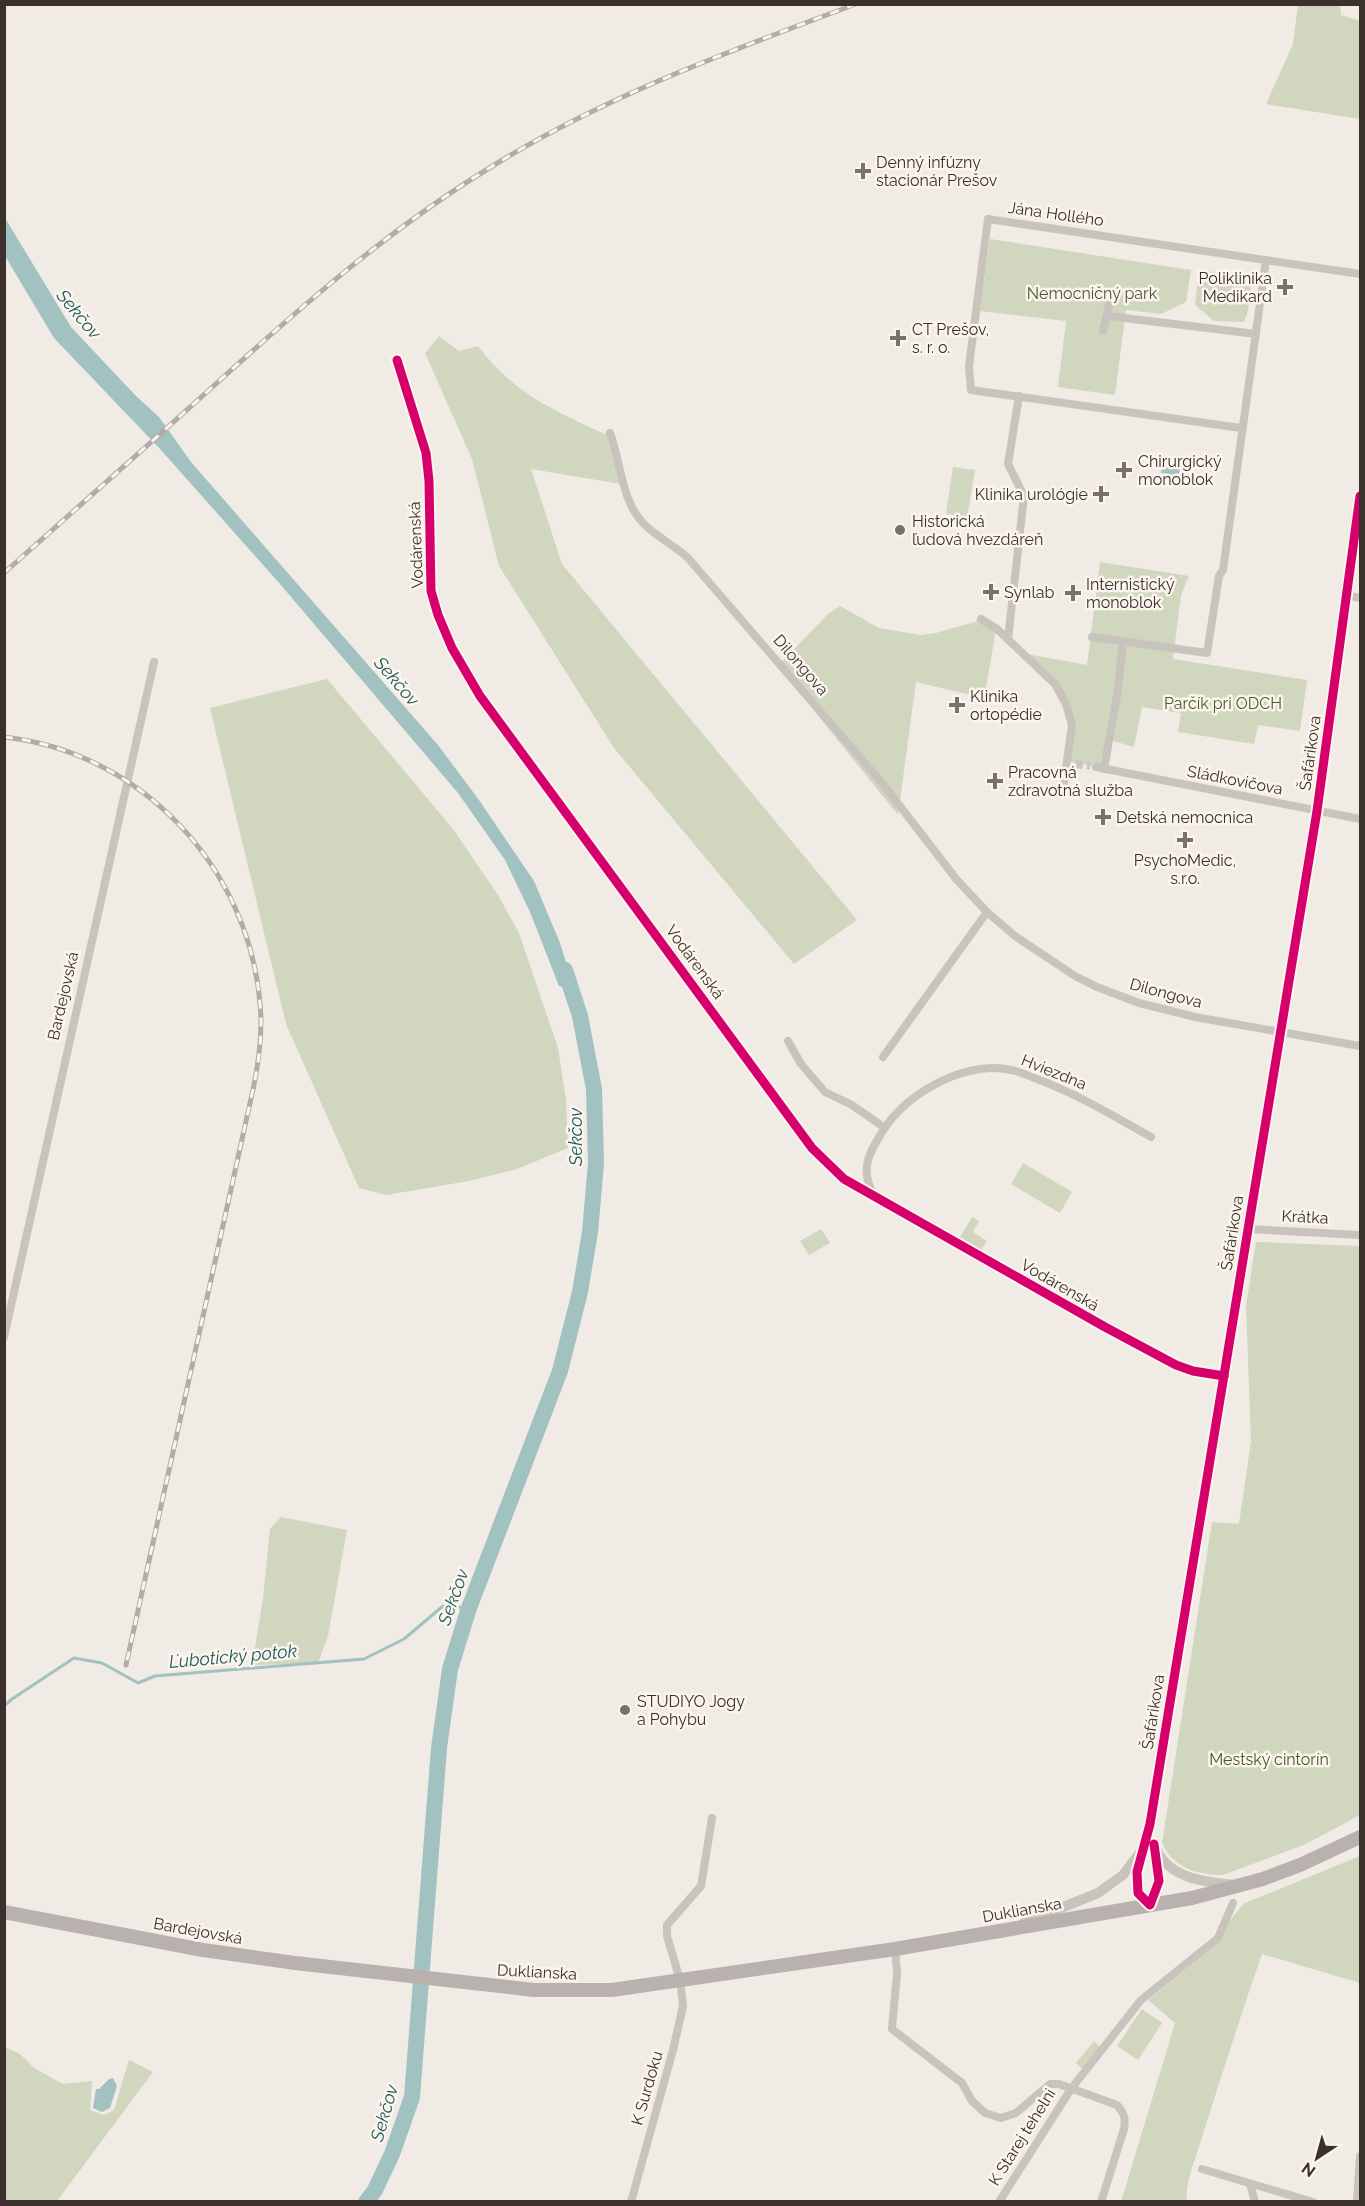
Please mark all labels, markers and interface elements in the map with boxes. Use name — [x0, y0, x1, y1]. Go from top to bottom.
place label: Denný infúzny stacionár Prešov — [876, 153, 998, 190]
marker: Denný infúzny stacionár Prešov — [854, 162, 872, 180]
street label: Jána Hollého — [1007, 198, 1105, 230]
place label: Poliklinika Medikard — [1199, 269, 1272, 306]
marker: Poliklinika Medikard — [1276, 278, 1294, 296]
water label: Sekčov — [52, 284, 106, 343]
park label: Nemocničný park — [1027, 284, 1158, 303]
place label: CT Prešov, s. r. o. — [912, 320, 989, 357]
marker: CT Prešov, s. r. o. — [889, 329, 907, 347]
place label: Chirurgický monoblok — [1138, 452, 1222, 489]
marker: Chirurgický monoblok — [1115, 461, 1133, 479]
place label: Klinika urológie — [975, 485, 1088, 504]
marker: Klinika urológie — [1092, 485, 1110, 503]
street label: Vodárenská — [405, 501, 427, 589]
place label: Historická ľudová hvezdáreň — [912, 512, 1043, 549]
marker: Historická ľudová hvezdáreň — [893, 523, 907, 537]
place label: Internistický monoblok — [1086, 575, 1175, 612]
marker: Synlab — [982, 583, 1000, 601]
place label: Synlab — [1004, 583, 1055, 602]
marker: Internistický monoblok — [1064, 584, 1082, 602]
street label: Dilongova — [769, 631, 833, 699]
water label: Sekčov — [369, 651, 424, 710]
place label: Klinika ortopédie — [970, 687, 1042, 724]
park label: Parčík pri ODCH — [1164, 694, 1282, 713]
marker: Klinika ortopédie — [948, 696, 966, 714]
street label: Šafárikova — [1294, 714, 1325, 792]
street label: Sládkovičova — [1186, 761, 1284, 799]
place label: Pracovná zdravotná služba — [1008, 763, 1133, 800]
marker: Pracovná zdravotná služba — [986, 772, 1004, 790]
marker: Detská nemocnica — [1094, 808, 1112, 826]
place label: Detská nemocnica — [1116, 808, 1253, 827]
marker: PsychoMedic, s.r.o. — [1176, 831, 1194, 849]
place label: PsychoMedic, s.r.o. — [1134, 851, 1236, 888]
street label: Vodárenská — [662, 921, 728, 1003]
street label: Bardejovská — [44, 950, 82, 1042]
street label: Dilongova — [1128, 974, 1204, 1012]
street label: Hviezdna — [1019, 1050, 1089, 1094]
water label: Sekčov — [565, 1108, 586, 1167]
street label: Šafárikova — [1216, 1194, 1247, 1272]
street label: Krátka — [1281, 1206, 1329, 1228]
street label: Vodárenská — [1018, 1255, 1102, 1315]
water label: Sekčov — [433, 1566, 473, 1629]
water label: Ľubotický potok — [168, 1640, 298, 1672]
street label: Šafárikova — [1137, 1673, 1168, 1751]
place label: STUDIYO Jogy a Pohybu — [637, 1692, 745, 1729]
marker: STUDIYO Jogy a Pohybu — [618, 1703, 632, 1717]
park label: Mestský cintorín — [1209, 1750, 1329, 1769]
street label: Duklianska — [981, 1894, 1063, 1926]
street label: Bardejovská — [152, 1914, 244, 1948]
street label: Duklianska — [496, 1960, 578, 1984]
street label: K Surdoku — [627, 2049, 667, 2127]
water label: Sekčov — [366, 2082, 402, 2145]
street label: K Starej tehelni — [985, 2085, 1059, 2189]
north arrow — [1287, 2128, 1347, 2188]
text: N — [1298, 2158, 1319, 2181]

